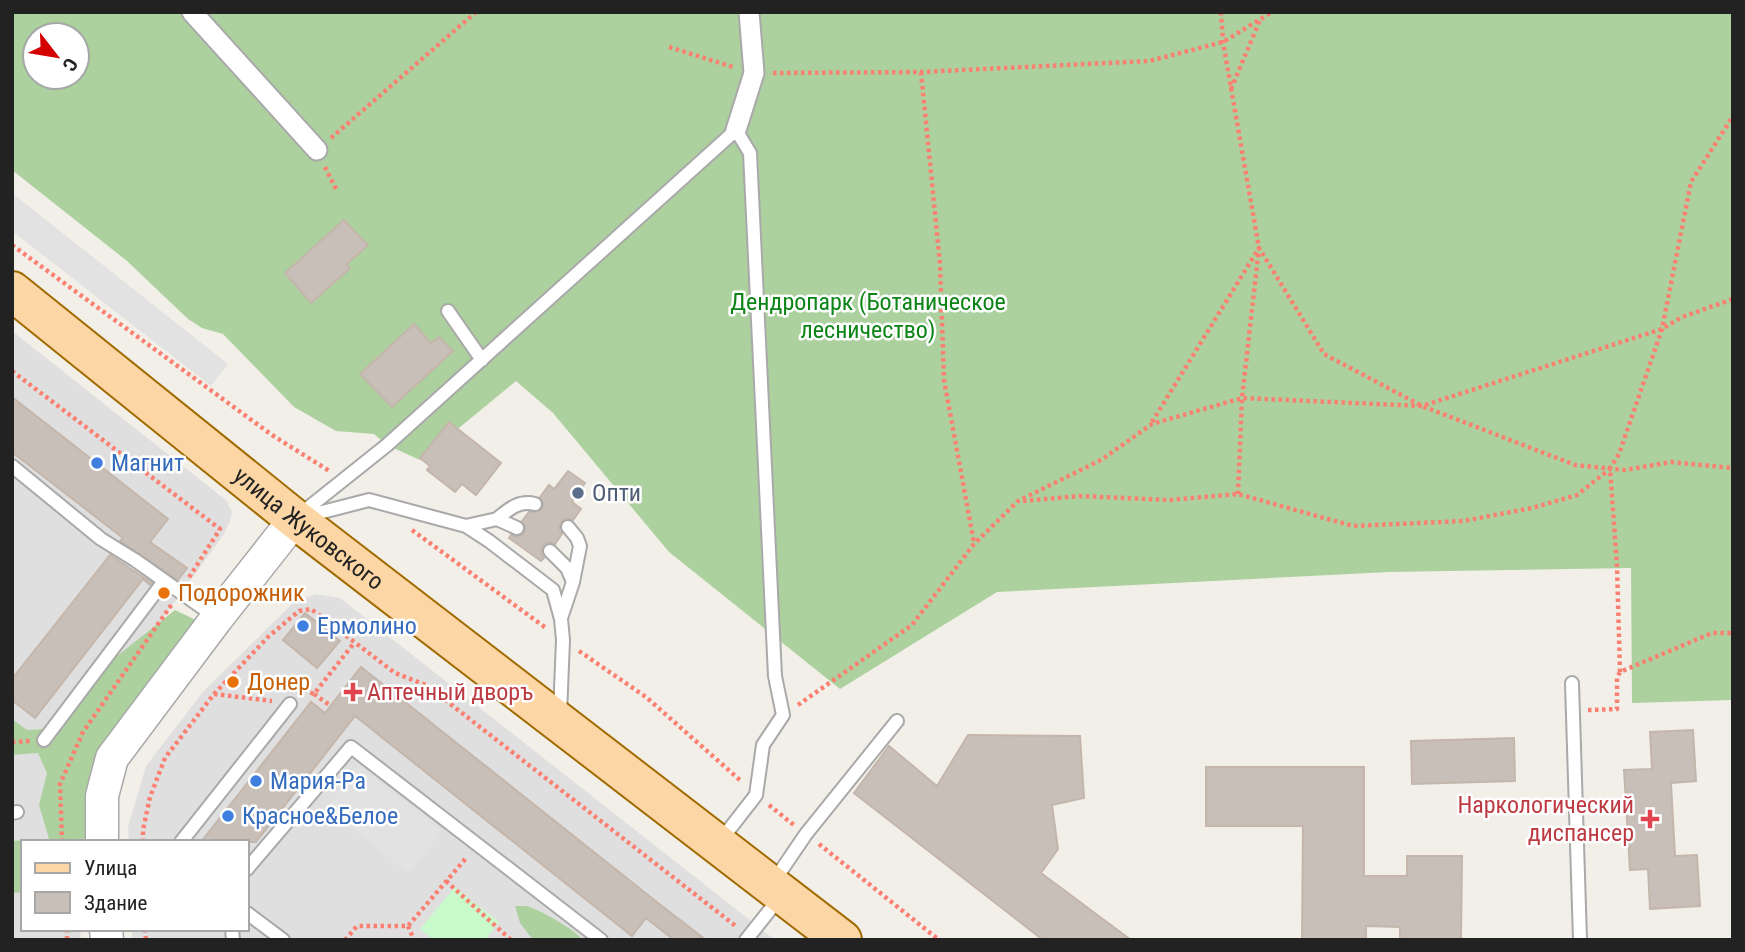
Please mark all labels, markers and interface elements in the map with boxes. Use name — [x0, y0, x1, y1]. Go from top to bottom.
north arrow — [21, 21, 91, 91]
text: С — [57, 54, 83, 75]
park label: Дендропарк (Ботаническое лесничество) — [730, 288, 1006, 344]
place label: Магнит — [111, 449, 184, 477]
marker: Магнит — [89, 455, 105, 471]
street label: улица Жуковского — [228, 461, 389, 596]
place label: Опти — [592, 479, 641, 507]
marker: Опти — [570, 485, 586, 501]
place label: Подорожник — [178, 579, 305, 607]
marker: Подорожник — [156, 585, 172, 601]
place label: Ермолино — [317, 612, 417, 640]
marker: Ермолино — [295, 618, 311, 634]
place label: Донер — [247, 668, 310, 696]
marker: Донер — [225, 674, 241, 690]
place label: Аптечный дворъ — [367, 678, 533, 706]
marker: Аптечный дворъ — [345, 684, 361, 700]
place label: Мария-Ра — [270, 767, 366, 795]
marker: Мария-Ра — [248, 773, 264, 789]
place label: Наркологический диспансер — [1457, 791, 1634, 847]
place label: Красное&Белое — [242, 802, 398, 830]
marker: Красное&Белое — [220, 808, 236, 824]
marker: Наркологический диспансер — [1640, 809, 1660, 829]
legend — [21, 840, 248, 931]
text: Улица — [84, 856, 137, 880]
text: Здание — [84, 891, 148, 915]

